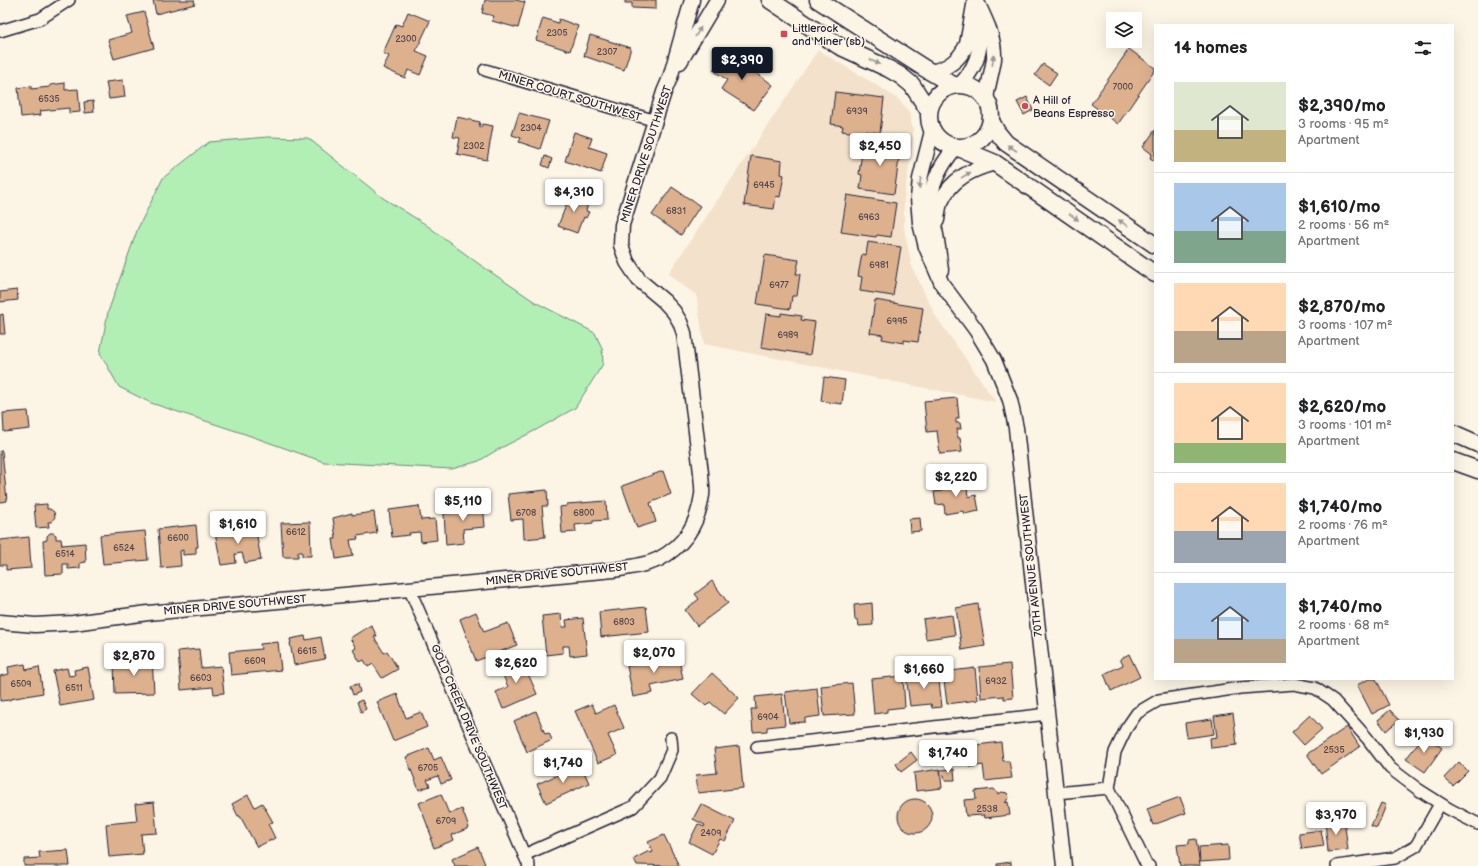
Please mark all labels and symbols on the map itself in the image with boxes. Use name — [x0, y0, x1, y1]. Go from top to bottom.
place label: Littlerock and Miner (sb) — [792, 22, 865, 48]
one-way arrow — [694, 26, 701, 38]
house number: 2305 — [546, 28, 568, 39]
marker: Littlerock and Miner (sb) — [779, 29, 789, 39]
house number: 2300 — [395, 34, 417, 45]
house number: 2307 — [597, 47, 618, 58]
pin: $2,390 — [709, 47, 775, 81]
one-way arrow — [990, 54, 996, 66]
one-way arrow — [869, 59, 880, 65]
street label: MINER COURT SOUTHWEST — [497, 68, 643, 124]
house number: 7000 — [1113, 82, 1133, 93]
street label: MINER DRIVE SOUTHWEST — [618, 83, 674, 224]
house number: 6535 — [38, 94, 60, 105]
place label: A Hill of Beans Espresso — [1033, 94, 1114, 120]
marker: A Hill of Beans Espresso — [1020, 101, 1030, 111]
house number: 6939 — [846, 106, 868, 117]
house number: 2304 — [520, 123, 542, 134]
pin: $2,450 — [847, 133, 913, 167]
house number: 2302 — [463, 141, 485, 152]
one-way arrow — [1007, 144, 1018, 152]
one-way arrow — [960, 171, 972, 178]
one-way arrow — [917, 177, 923, 189]
pin: $4,310 — [541, 179, 607, 213]
house number: 6945 — [753, 180, 775, 191]
house number: 6831 — [666, 206, 686, 217]
house number: 6963 — [858, 212, 880, 223]
one-way arrow — [1068, 213, 1079, 221]
one-way arrow — [1118, 219, 1128, 227]
house number: 6981 — [869, 260, 889, 271]
house number: 6977 — [769, 280, 789, 291]
house number: 6995 — [886, 316, 908, 327]
house number: 6989 — [777, 330, 799, 341]
pin: $2,220 — [923, 464, 989, 498]
pin: $5,110 — [430, 488, 496, 522]
street label: 70TH AVENUE SOUTHWEST — [1017, 492, 1045, 637]
house number: 6708 — [516, 508, 536, 519]
house number: 6800 — [573, 508, 595, 519]
pin: $1,610 — [205, 511, 271, 545]
house number: 6612 — [286, 527, 307, 538]
house number: 6600 — [167, 533, 189, 544]
house number: 6524 — [113, 543, 135, 554]
house number: 6514 — [55, 549, 75, 560]
street label: MINER DRIVE SOUTHWEST — [485, 560, 629, 588]
street label: MINER DRIVE SOUTHWEST — [163, 592, 307, 618]
house number: 6803 — [613, 617, 635, 628]
pin: $2,070 — [621, 640, 687, 674]
street label: GOLD CREEK DRIVE SOUTHWEST — [428, 642, 510, 812]
pin: $2,870 — [101, 643, 167, 677]
house number: 6615 — [297, 646, 317, 657]
pin: $2,620 — [483, 650, 549, 684]
house number: 6609 — [244, 656, 266, 667]
pin: $1,660 — [891, 656, 957, 690]
house number: 6603 — [190, 673, 212, 684]
house number: 6932 — [985, 676, 1007, 687]
house number: 6509 — [10, 679, 32, 690]
house number: 6511 — [65, 683, 83, 694]
house number: 6904 — [757, 712, 779, 723]
pin: $1,930 — [1391, 720, 1457, 754]
pin: $1,740 — [915, 740, 981, 774]
house number: 2535 — [1323, 745, 1345, 756]
pin: $1,740 — [530, 750, 596, 784]
house number: 6705 — [418, 763, 438, 774]
pin: $3,970 — [1303, 802, 1369, 836]
house number: 2538 — [976, 804, 998, 815]
house number: 6709 — [436, 816, 456, 827]
house number: 2409 — [700, 828, 722, 839]

